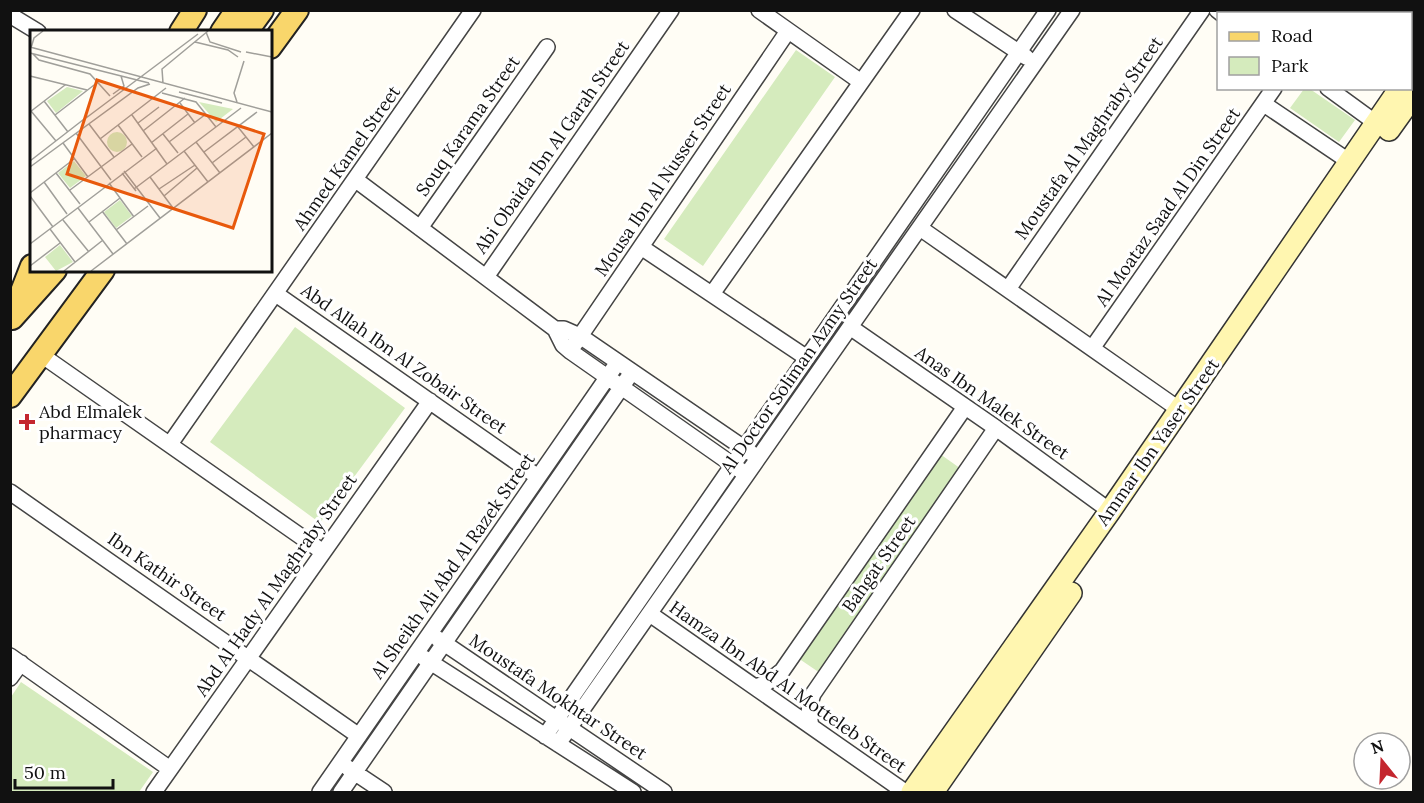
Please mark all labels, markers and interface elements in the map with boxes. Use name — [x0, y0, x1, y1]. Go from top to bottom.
legend — [1217, 12, 1412, 90]
text: Road — [1271, 24, 1313, 47]
inset map — [30, 30, 272, 272]
street label: Moustafa Al Maghraby Street — [1010, 32, 1168, 244]
street label: Abi Obaida Ibn Al Garah Street — [468, 36, 634, 259]
street label: Souq Karama Street — [410, 51, 525, 200]
text: Park — [1271, 54, 1309, 77]
street label: Mousa Ibn Al Nusser Street — [589, 79, 736, 280]
street label: Ahmed Kamel Street — [287, 81, 405, 235]
street label: Al Moataz Saad Al Din Street — [1089, 103, 1245, 311]
street label: Al Doctor Soliman Azmy Street — [715, 253, 882, 479]
street label: Abd Allah Ibn Al Zobair Street — [296, 278, 512, 439]
street label: Anas Ibn Malek Street — [910, 340, 1074, 464]
street label: Ammar Ibn Yaser Street — [1091, 354, 1224, 531]
place label: Abd Elmalek pharmacy — [38, 400, 142, 444]
marker: Abd Elmalek pharmacy — [20, 415, 34, 429]
street label: Al Sheikh Ali Abd Al Razek Street — [365, 448, 540, 684]
street label: Abd Al Hady Al Maghraby Street — [189, 469, 362, 701]
street label: Bahgat Street — [837, 511, 920, 617]
street label: Ibn Kathir Street — [103, 527, 231, 626]
street label: Hamza Ibn Abd Al Motteleb Street — [665, 596, 911, 778]
street label: Moustafa Mokhtar Street — [465, 629, 652, 765]
north arrow — [1352, 731, 1412, 791]
text: N — [1368, 735, 1386, 758]
scale bar — [15, 752, 112, 790]
text: 50 m — [24, 761, 66, 784]

